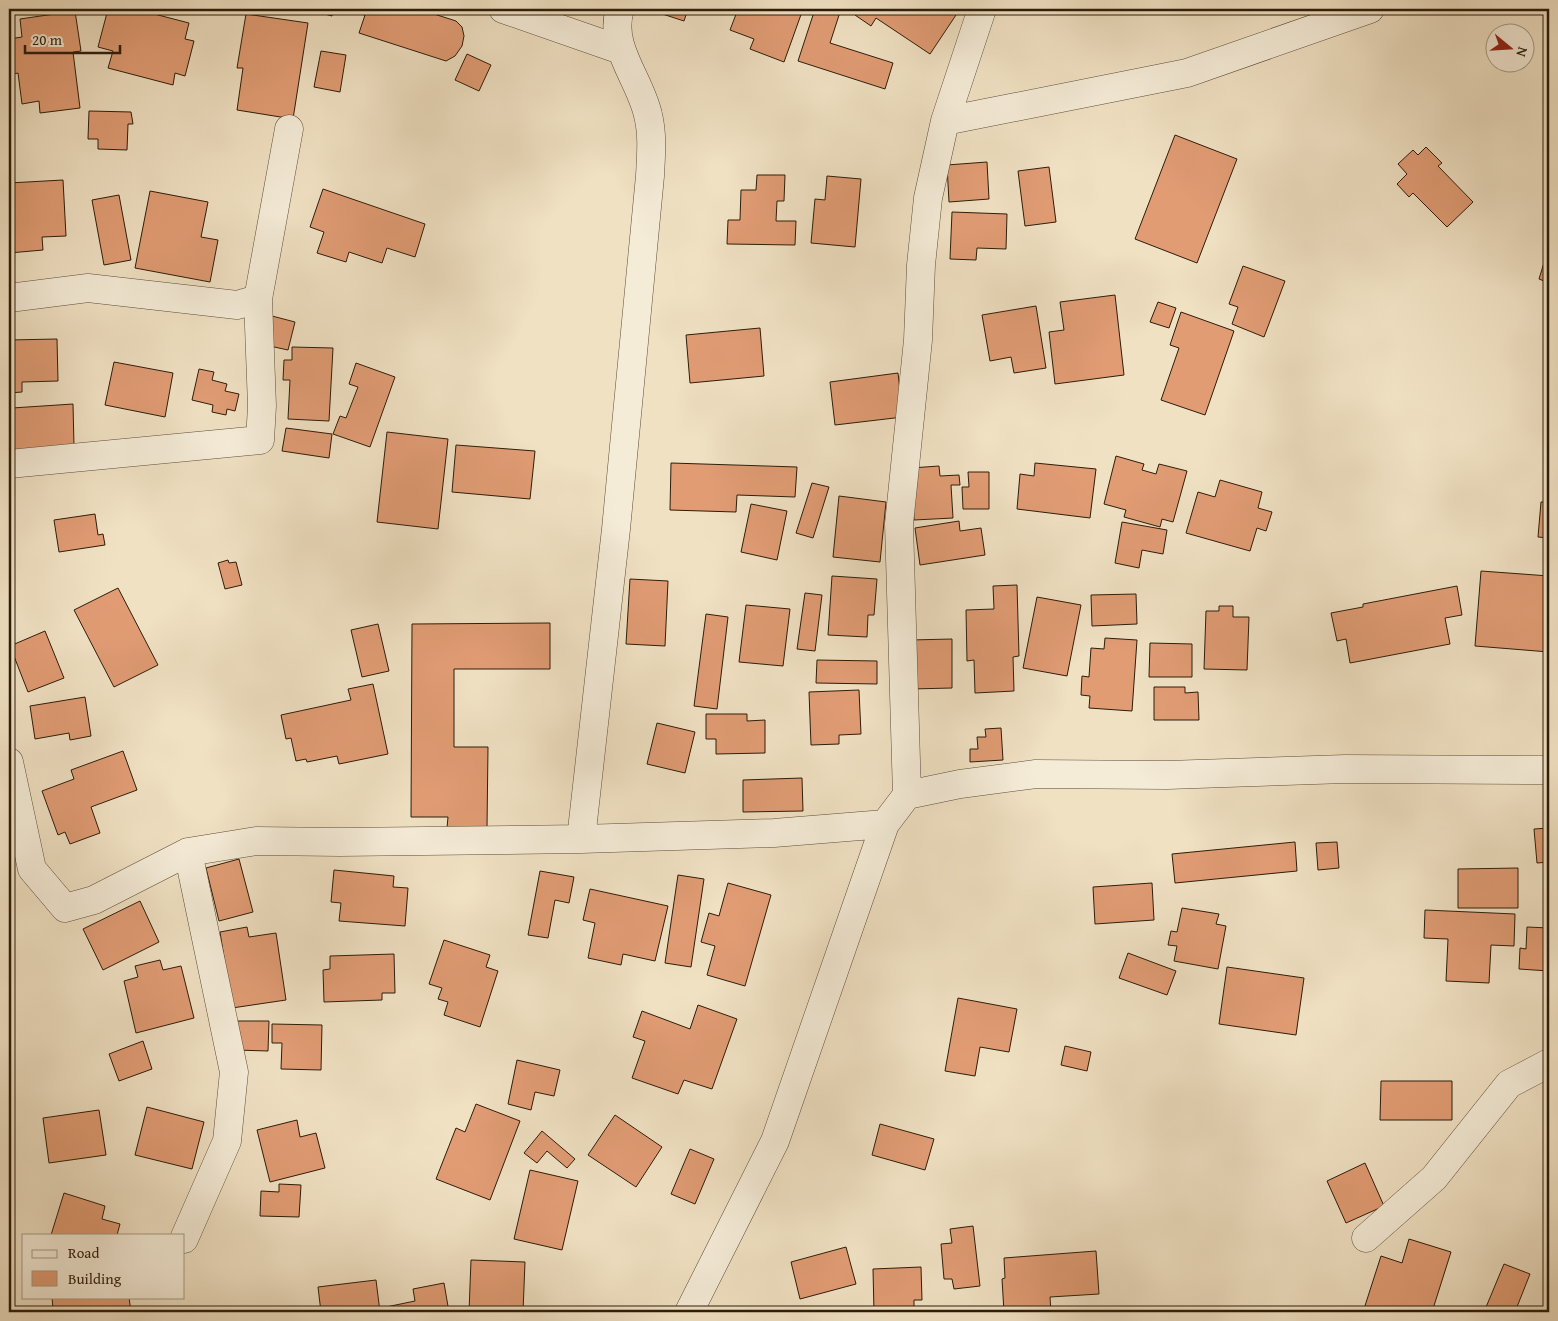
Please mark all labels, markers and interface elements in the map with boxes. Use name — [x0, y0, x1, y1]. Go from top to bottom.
scale bar — [25, 22, 120, 54]
north arrow — [1486, 22, 1536, 72]
text: 20 m — [32, 29, 63, 50]
text: N — [1511, 44, 1533, 60]
legend — [22, 1234, 185, 1298]
text: Road — [68, 1242, 99, 1263]
text: Building — [68, 1268, 122, 1289]

